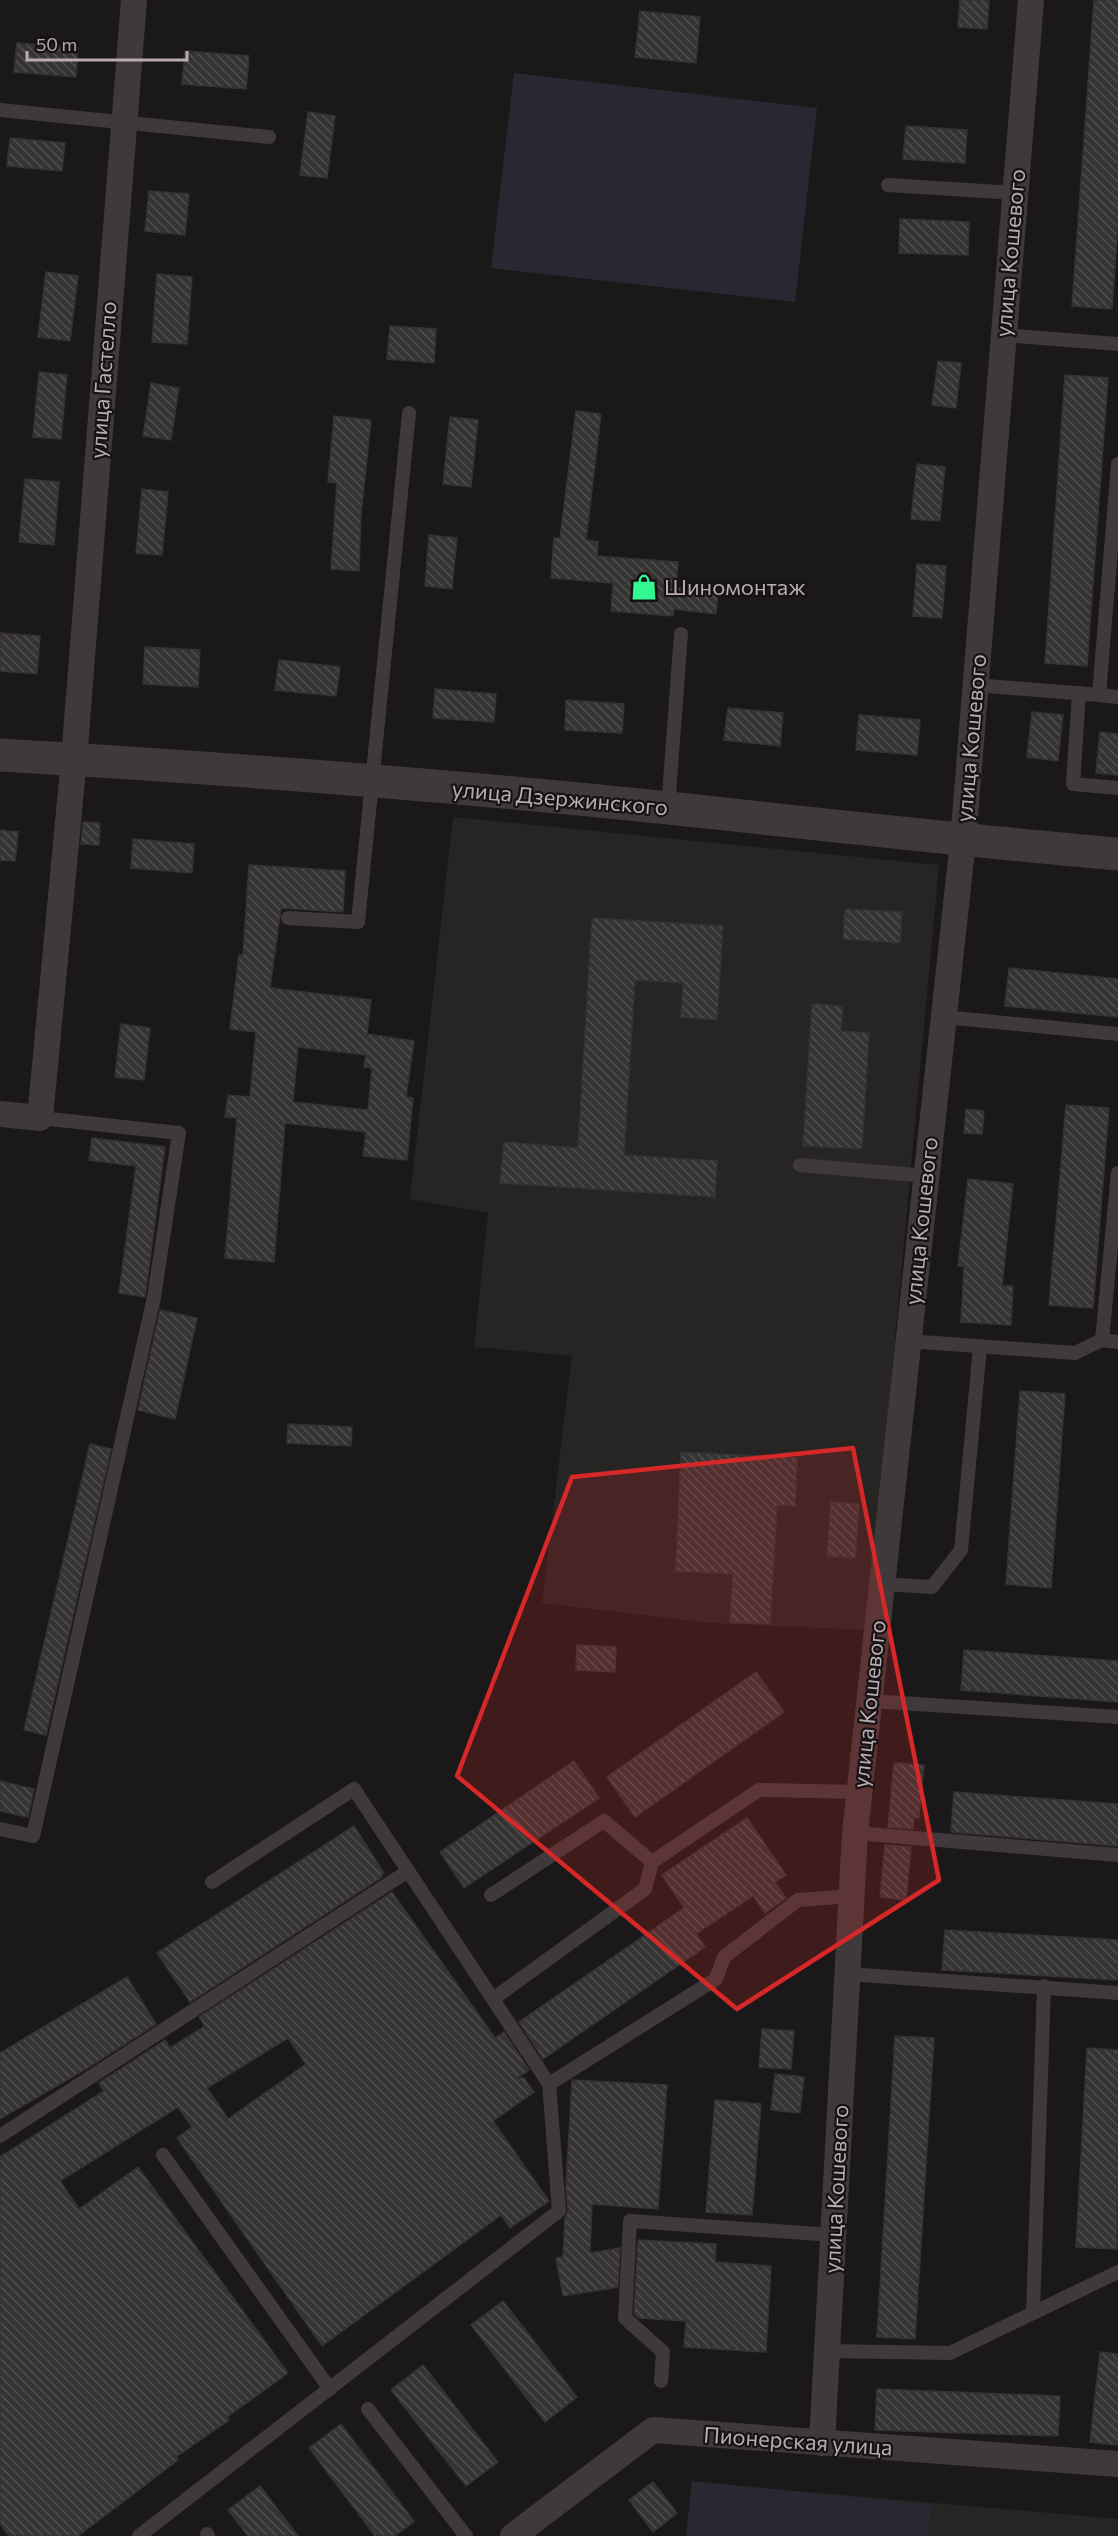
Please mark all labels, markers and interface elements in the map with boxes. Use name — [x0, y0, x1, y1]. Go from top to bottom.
scale bar — [27, 24, 188, 62]
text: 50 m — [36, 33, 77, 55]
street label: улица Кошевого — [989, 168, 1030, 338]
street label: улица Гастелло — [84, 300, 121, 460]
shop icon: Шиномонтаж — [629, 572, 659, 602]
place label: Шиномонтаж — [664, 573, 806, 600]
street label: улица Кошевого — [950, 653, 991, 823]
street label: улица Дзержинского — [451, 775, 669, 820]
street label: улица Кошевого — [898, 1136, 943, 1306]
street label: улица Кошевого — [846, 1619, 891, 1789]
street label: улица Кошевого — [818, 2104, 853, 2274]
street label: Пионерская улица — [703, 2420, 893, 2461]

